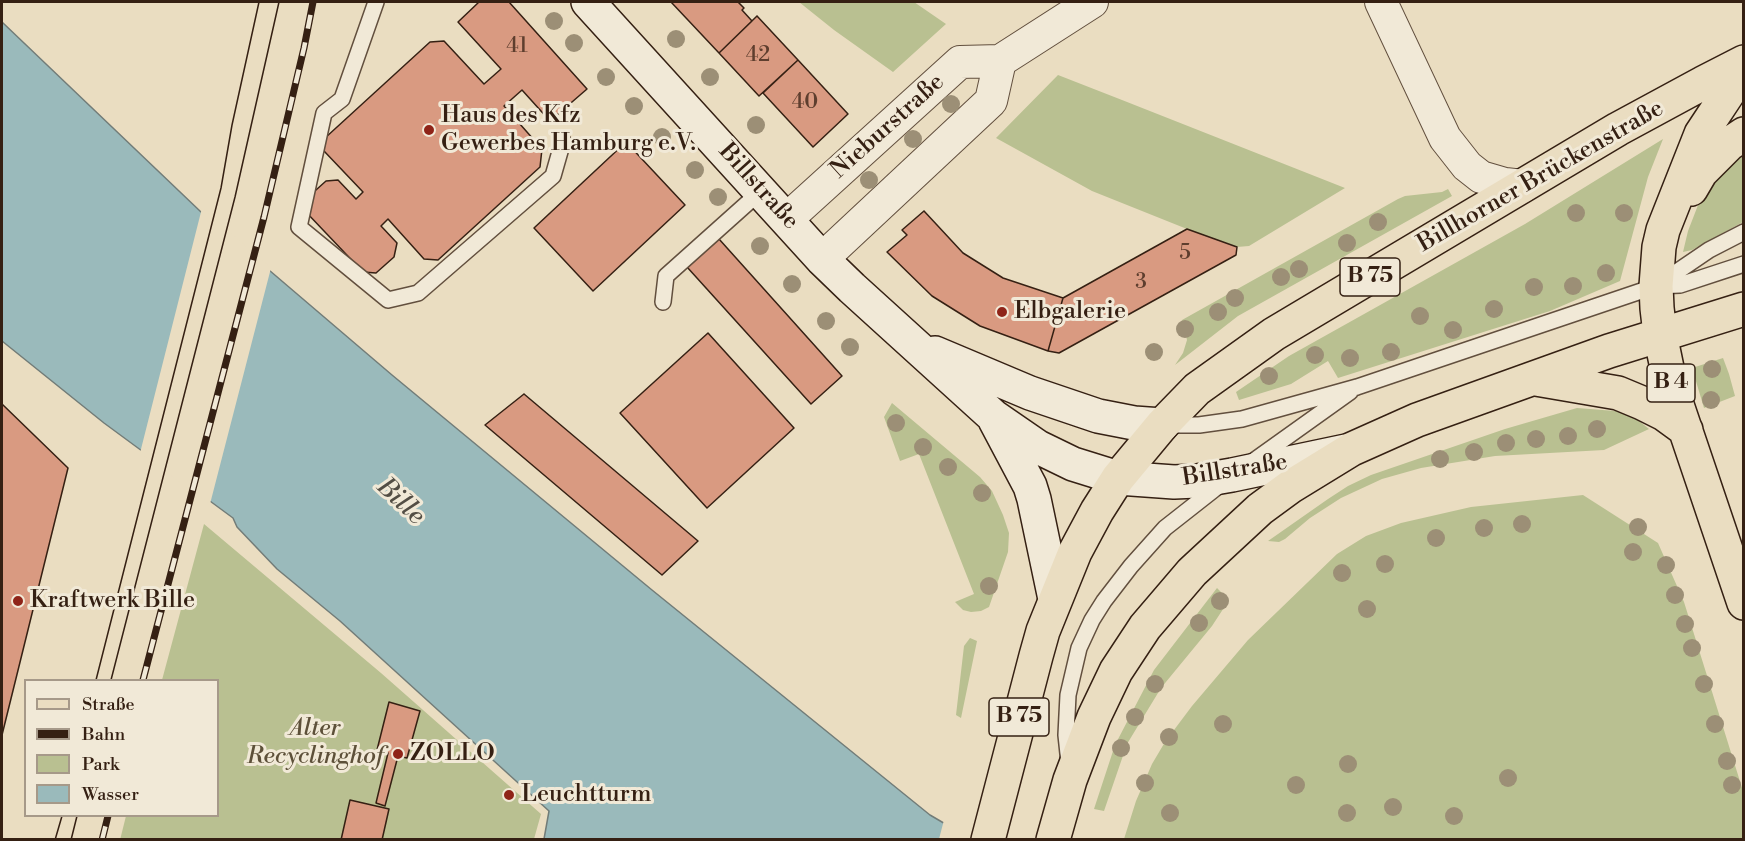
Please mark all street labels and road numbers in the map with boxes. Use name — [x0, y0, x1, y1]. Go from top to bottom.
street label: Nieburstraße — [825, 69, 951, 185]
street label: Billhorner Brückenstraße — [1413, 95, 1669, 259]
street label: Billstraße — [712, 138, 804, 236]
road number: B 75 — [1340, 258, 1400, 296]
road number: B 4 — [1647, 364, 1695, 402]
street label: Billstraße — [1180, 448, 1290, 494]
road number: B 75 — [989, 698, 1049, 736]

